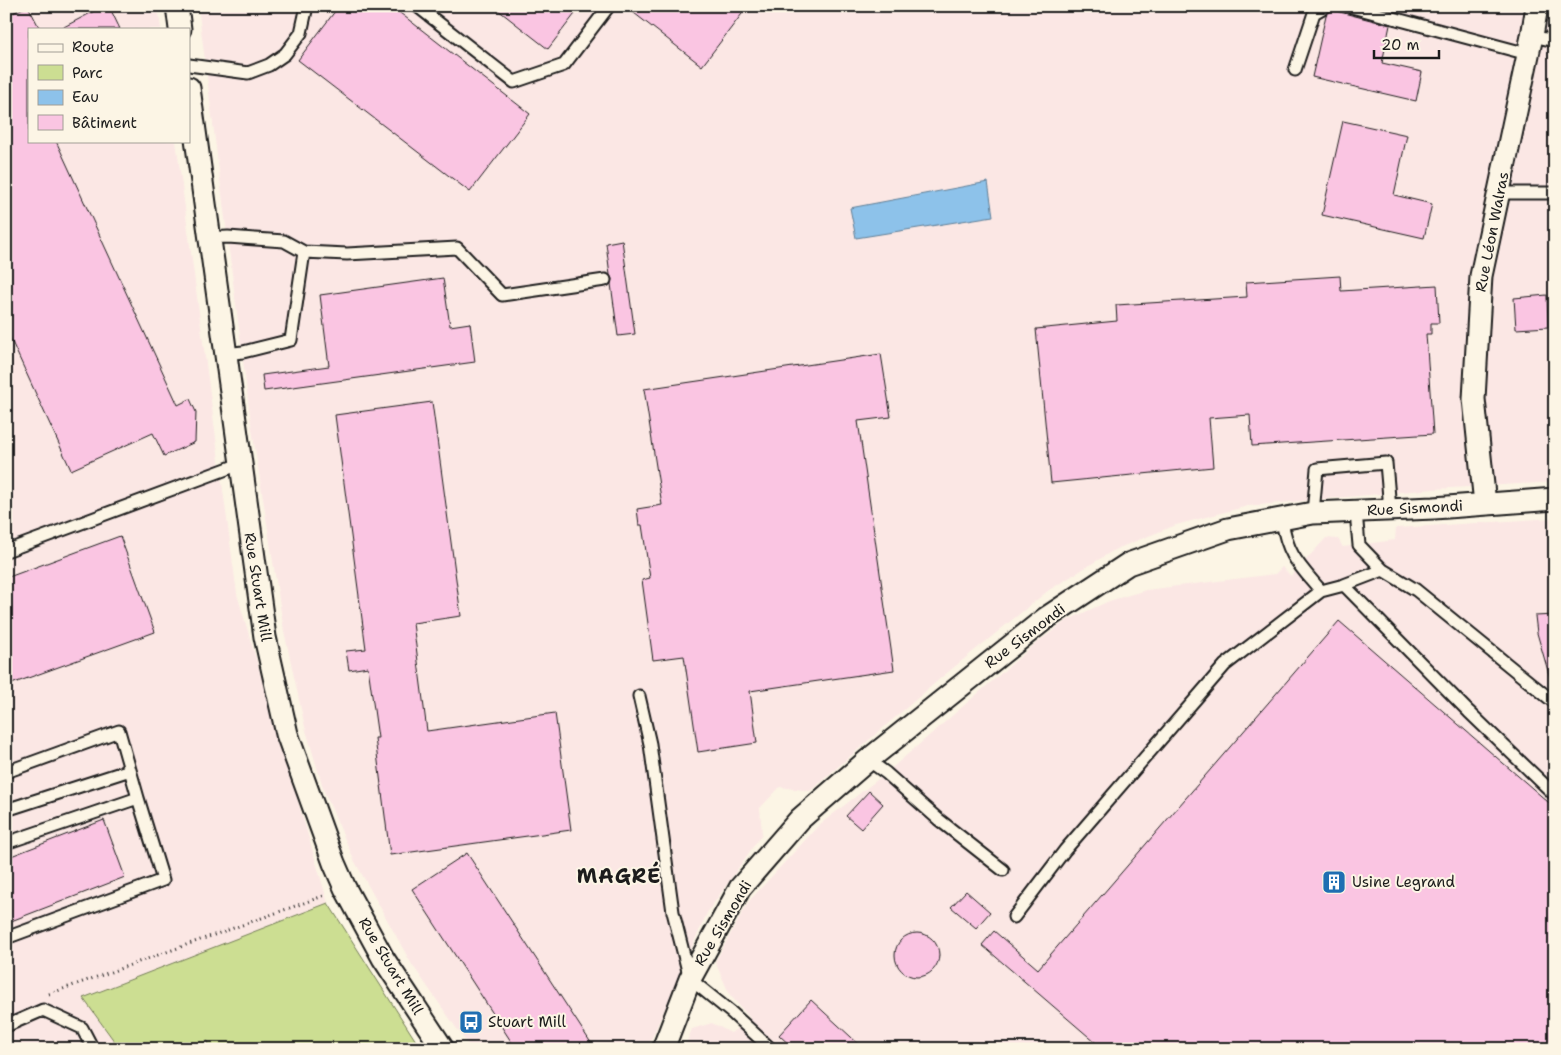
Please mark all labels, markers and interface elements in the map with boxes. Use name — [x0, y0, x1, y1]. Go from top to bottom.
legend — [28, 28, 190, 142]
scale bar — [1374, 28, 1438, 60]
text: 20 m — [1381, 35, 1420, 55]
text: Route — [72, 37, 114, 57]
text: Parc — [72, 63, 103, 83]
text: Eau — [72, 87, 99, 107]
text: Bâtiment — [72, 113, 137, 133]
street label: Rue Léon Walras — [1471, 170, 1513, 294]
street label: Rue Sismondi — [1366, 495, 1464, 521]
street label: Rue Stuart Mill — [240, 531, 277, 643]
street label: Rue Sismondi — [980, 599, 1070, 673]
district label: MAGRÉ — [577, 861, 661, 889]
building icon: Usine Legrand — [1321, 869, 1347, 895]
place label: Usine Legrand — [1352, 872, 1455, 892]
street label: Rue Sismondi — [690, 877, 756, 969]
street label: Rue Stuart Mill — [354, 914, 428, 1019]
bus stop icon: Stuart Mill — [458, 1009, 484, 1035]
place label: Stuart Mill — [488, 1012, 566, 1032]

